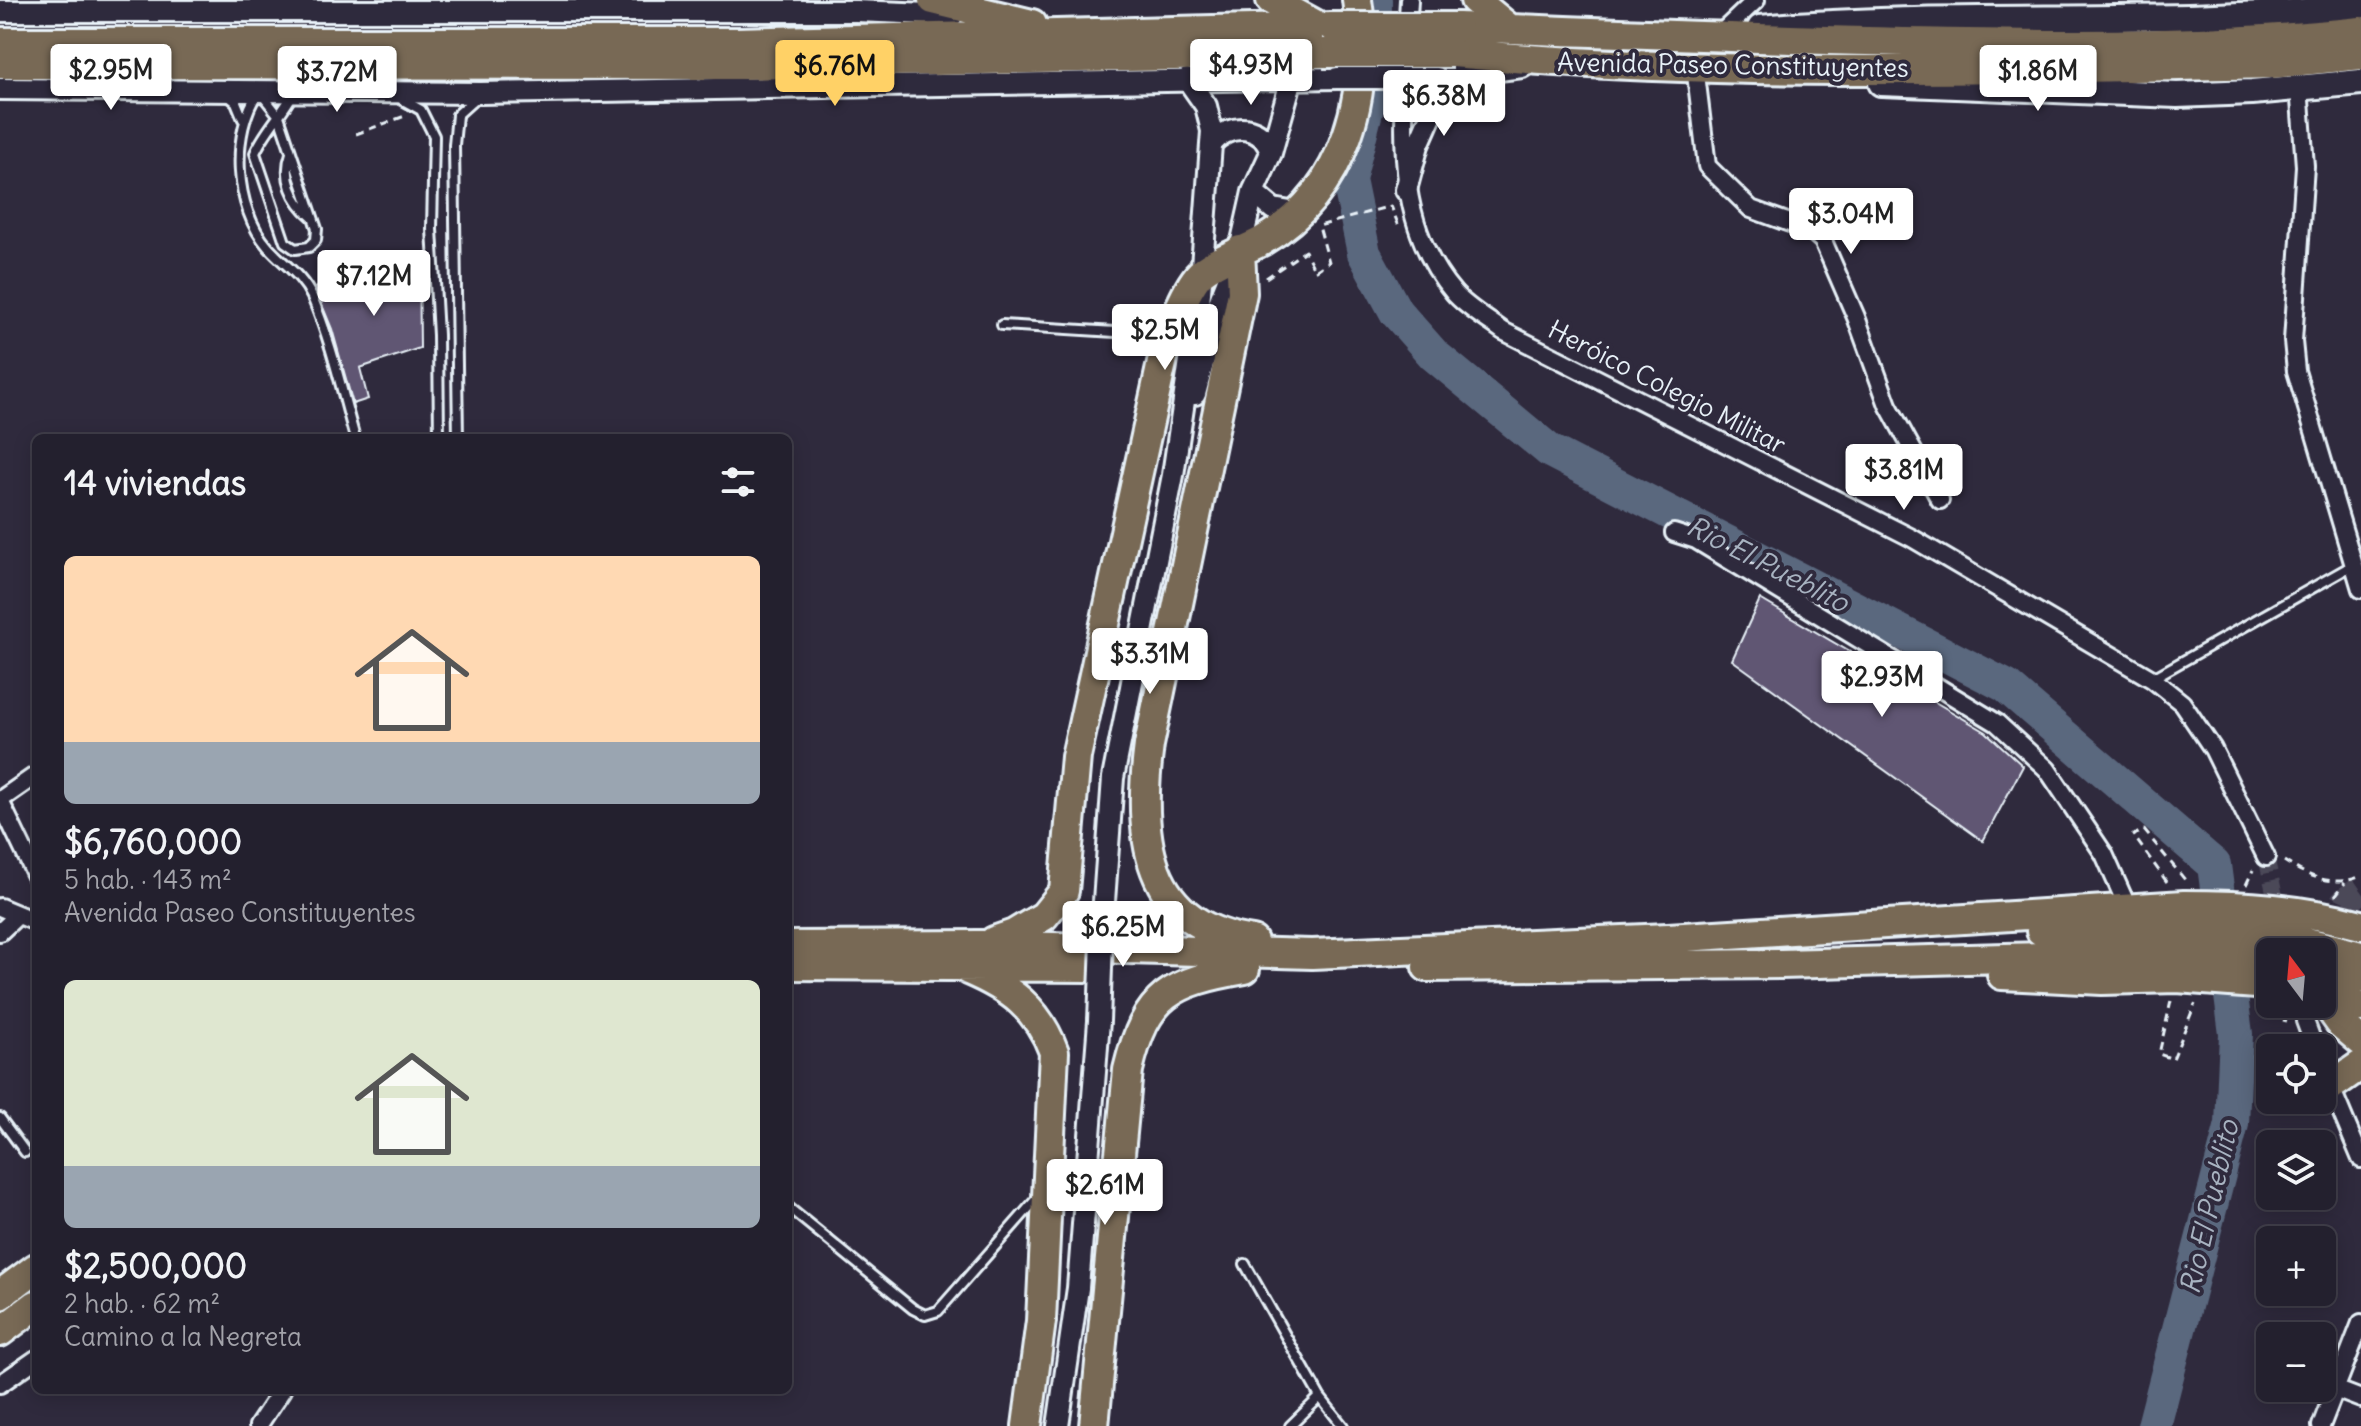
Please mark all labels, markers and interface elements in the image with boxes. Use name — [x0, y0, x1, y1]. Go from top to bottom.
pin: $4.93M — [1186, 39, 1316, 107]
pin: $6.76M — [770, 40, 900, 108]
pin: $2.95M — [46, 44, 176, 112]
street label: Avenida Paseo Constituyentes — [1557, 45, 1909, 84]
pin: $1.86M — [1973, 45, 2103, 113]
pin: $3.72M — [272, 46, 402, 114]
text: $4.93M — [1208, 48, 1294, 81]
text: $6.76M — [793, 49, 877, 82]
text: $2.95M — [68, 53, 154, 86]
text: $1.86M — [1998, 54, 2078, 87]
text: $3.72M — [296, 55, 378, 88]
pin: $6.38M — [1379, 70, 1509, 138]
text: $6.38M — [1401, 79, 1487, 112]
pin: $3.04M — [1786, 188, 1916, 256]
text: $3.04M — [1807, 197, 1895, 230]
pin: $7.12M — [309, 250, 439, 318]
text: $7.12M — [335, 259, 413, 292]
pin: $2.5M — [1109, 304, 1221, 372]
street label: Heróico Colegio Militar — [1543, 312, 1792, 461]
text: $2.5M — [1130, 313, 1200, 346]
pin: $3.81M — [1839, 444, 1969, 512]
text: $3.81M — [1864, 453, 1944, 486]
icon: filters — [716, 460, 760, 504]
text: 14 viviendas — [64, 461, 246, 504]
water label: Rio El Pueblito — [1681, 508, 1856, 621]
icon: home — [340, 608, 484, 752]
pin: $3.31M — [1085, 628, 1215, 696]
text: $3.31M — [1110, 637, 1190, 670]
pin: $2.93M — [1817, 651, 1947, 719]
text: $2.93M — [1840, 660, 1924, 693]
text: $6,760,000 — [64, 820, 242, 863]
text: 5 hab. · 143 m² — [64, 863, 232, 896]
text: Avenida Paseo Constituyentes — [64, 896, 416, 929]
pin: $6.25M — [1058, 901, 1188, 969]
text: $6.25M — [1080, 910, 1166, 943]
north arrow — [2256, 938, 2336, 1018]
map controls — [2256, 938, 2336, 1402]
icon: home — [340, 1032, 484, 1176]
button: locate — [2256, 1034, 2336, 1114]
water label: Rio El Pueblito — [2172, 1115, 2247, 1297]
button: layers — [2256, 1130, 2336, 1210]
pin: $2.61M — [1040, 1159, 1170, 1227]
text: $2.61M — [1065, 1168, 1145, 1201]
button: + — [2256, 1226, 2336, 1306]
text: $2,500,000 — [64, 1244, 247, 1287]
text: 2 hab. · 62 m² — [64, 1287, 220, 1320]
text: Camino a la Negreta — [64, 1320, 302, 1353]
button: − — [2256, 1322, 2336, 1402]

